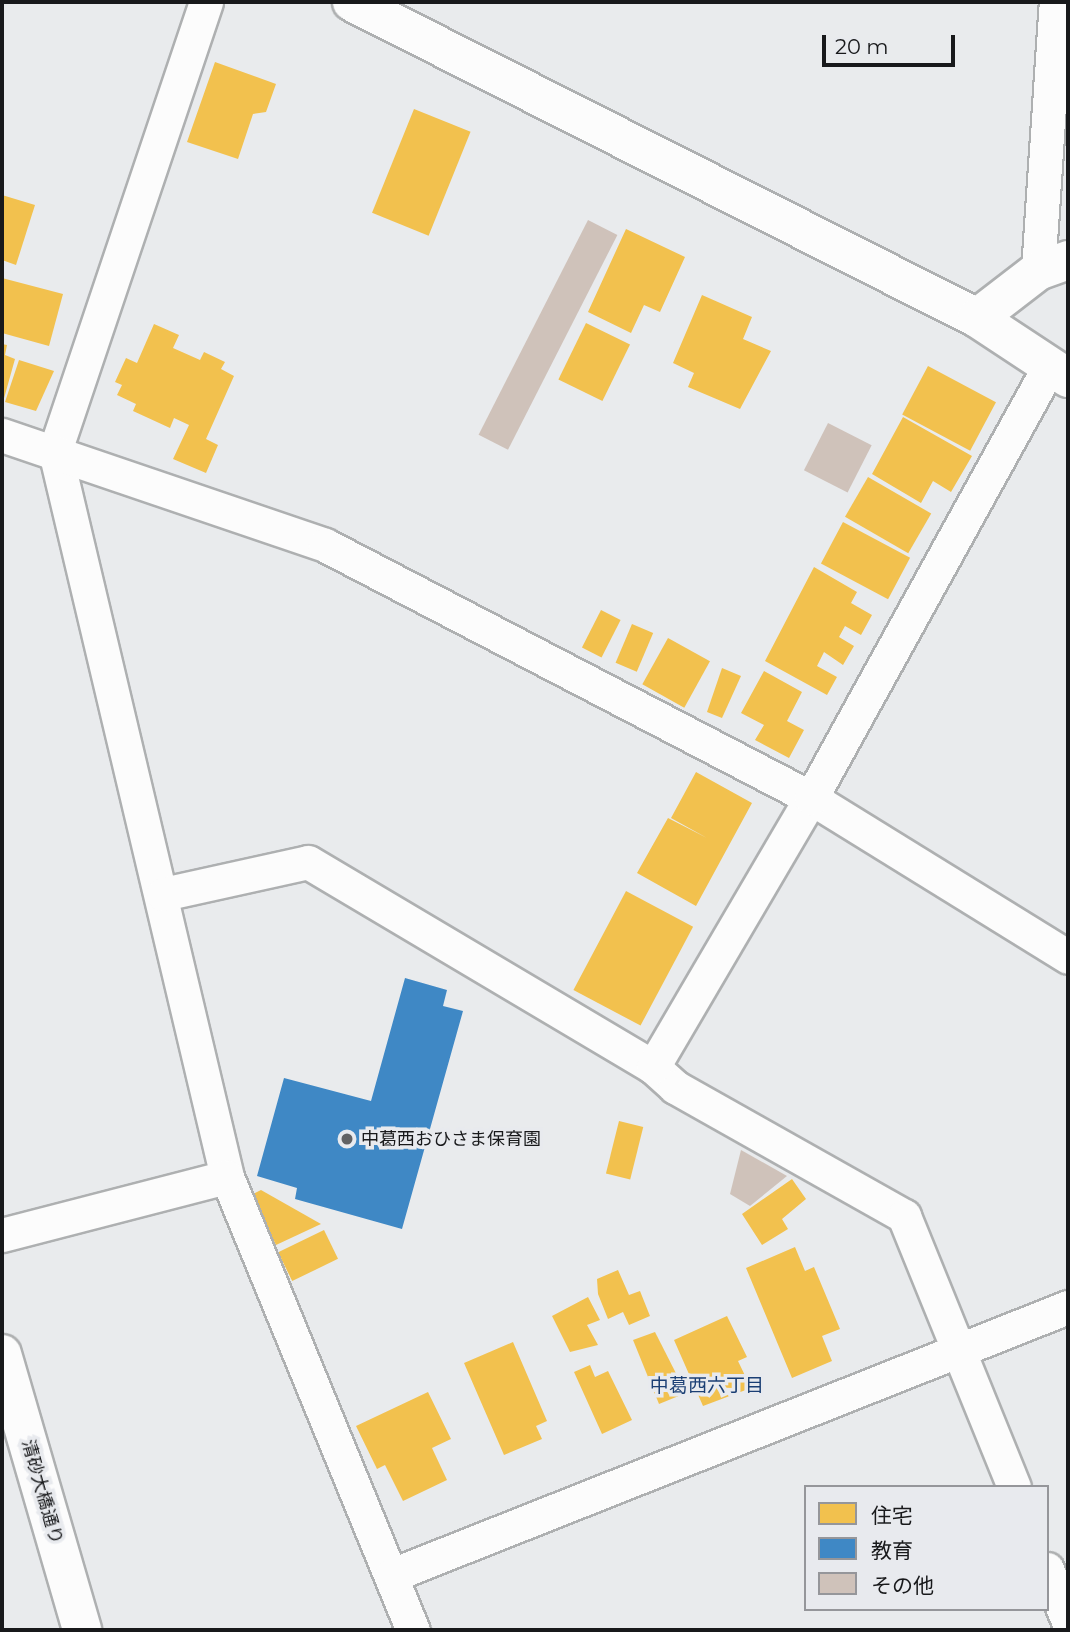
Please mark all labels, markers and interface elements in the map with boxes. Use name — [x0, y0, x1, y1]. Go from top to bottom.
scale bar — [825, 21, 958, 65]
text: 20 m — [835, 34, 889, 59]
place label: 中葛西おひさま保育園 — [361, 1128, 541, 1150]
marker: 中葛西おひさま保育園 — [339, 1131, 355, 1147]
district label: 中葛西六丁目 — [650, 1375, 764, 1397]
street label: 清砂大橋通り — [17, 1437, 67, 1547]
legend — [804, 1485, 1049, 1611]
text: 住宅 — [871, 1503, 913, 1528]
text: 教育 — [871, 1538, 913, 1563]
text: その他 — [871, 1573, 934, 1598]

